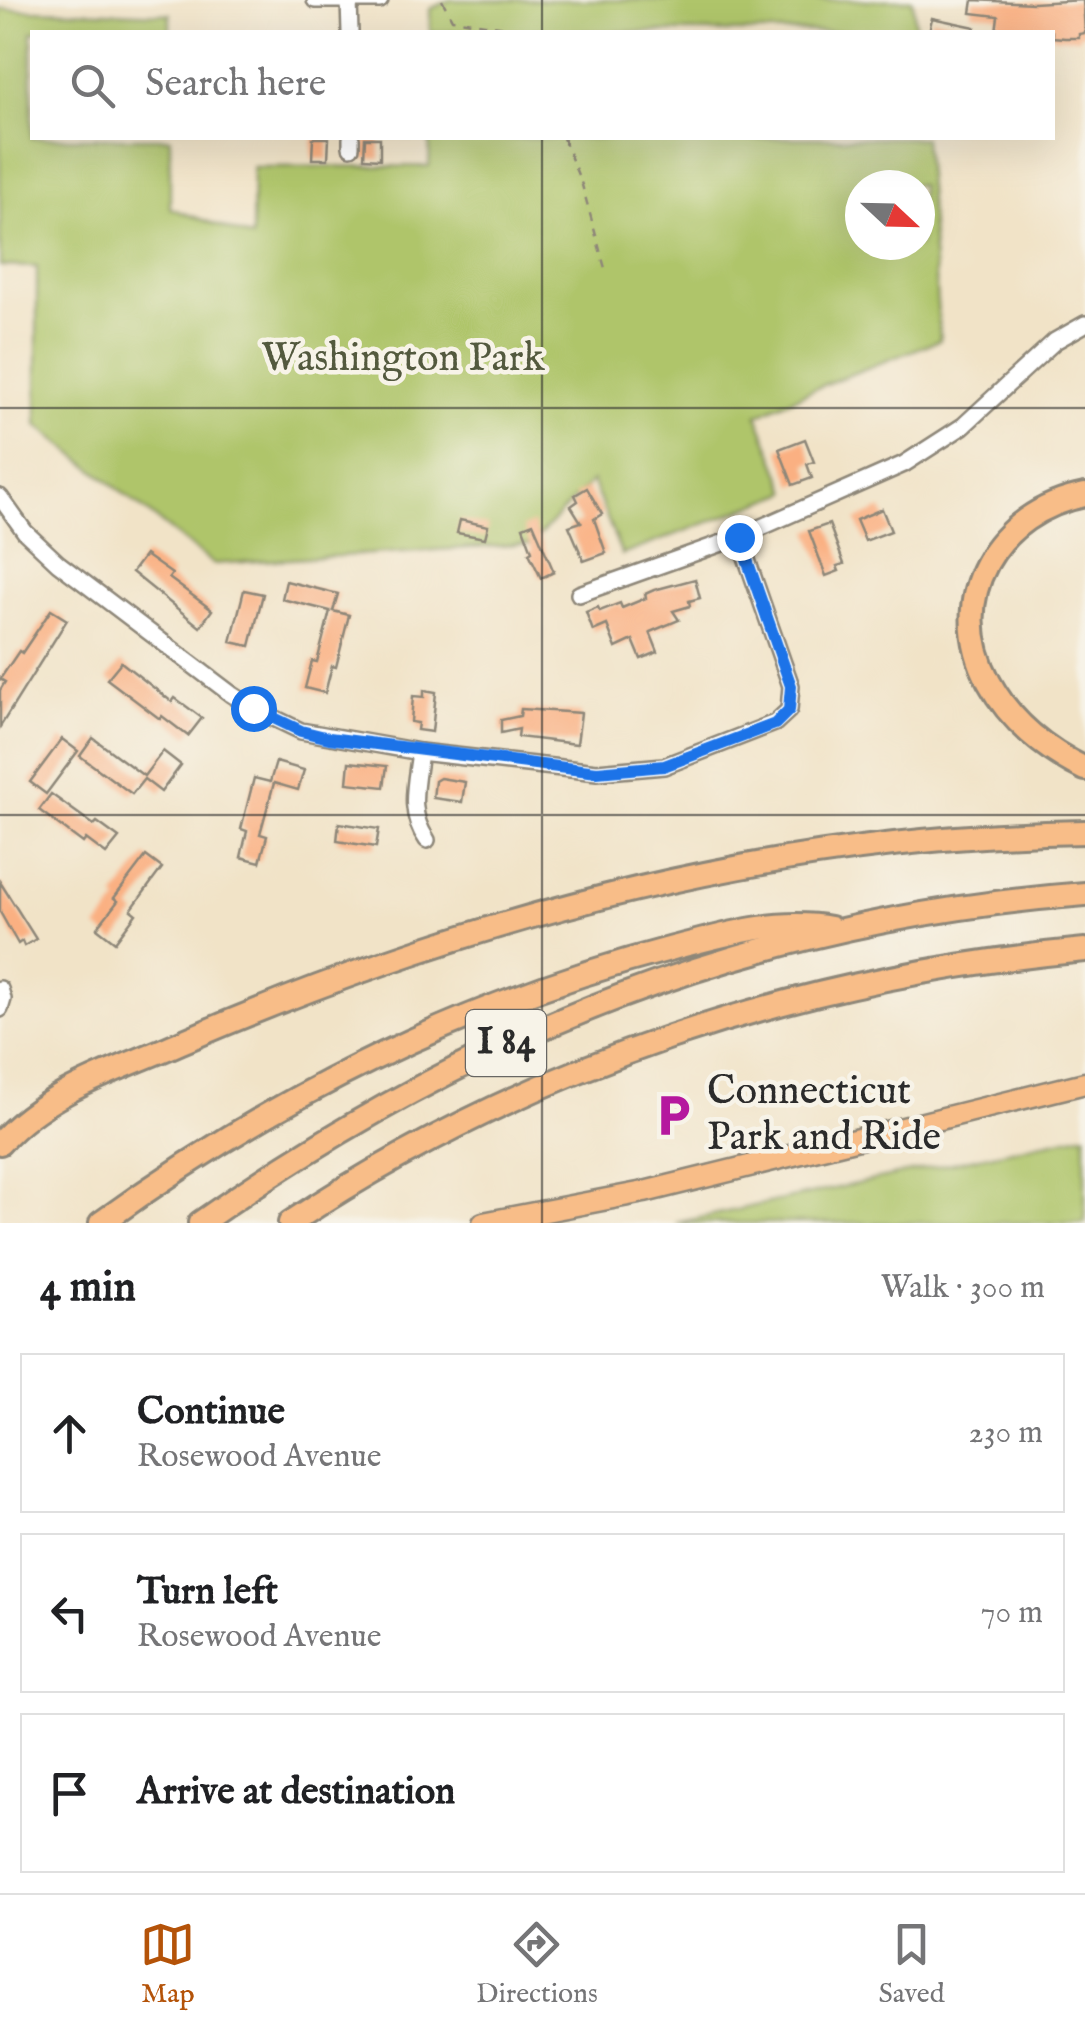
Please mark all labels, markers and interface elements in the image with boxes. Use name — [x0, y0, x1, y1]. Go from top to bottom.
search box — [30, 30, 1055, 140]
icon: search — [65, 58, 120, 113]
text: Search here — [145, 61, 326, 109]
north arrow — [845, 170, 935, 260]
park label: Washington Park — [261, 334, 545, 385]
route end — [717, 515, 763, 561]
route start — [231, 686, 277, 732]
road number: I 84 — [466, 1010, 546, 1076]
place label: Connecticut Park and Ride — [707, 1067, 941, 1164]
parking icon: Connecticut Park and Ride — [650, 1091, 698, 1139]
text: 4 min — [40, 1262, 136, 1315]
text: Walk · 300 m — [881, 1268, 1045, 1309]
text: Continue — [137, 1389, 285, 1437]
icon: ahead — [42, 1406, 97, 1461]
text: 230 m — [969, 1413, 1043, 1454]
text: Rosewood Avenue — [137, 1437, 382, 1478]
text: Turn left — [137, 1569, 278, 1617]
icon: left — [42, 1586, 97, 1641]
text: 70 m — [981, 1593, 1043, 1634]
text: Rosewood Avenue — [137, 1617, 382, 1658]
icon: arrive — [42, 1766, 97, 1821]
text: Arrive at destination — [137, 1769, 455, 1817]
tab: Map — [140, 1917, 195, 2012]
tab: Directions — [476, 1917, 598, 2012]
tab: Saved — [878, 1917, 945, 2012]

